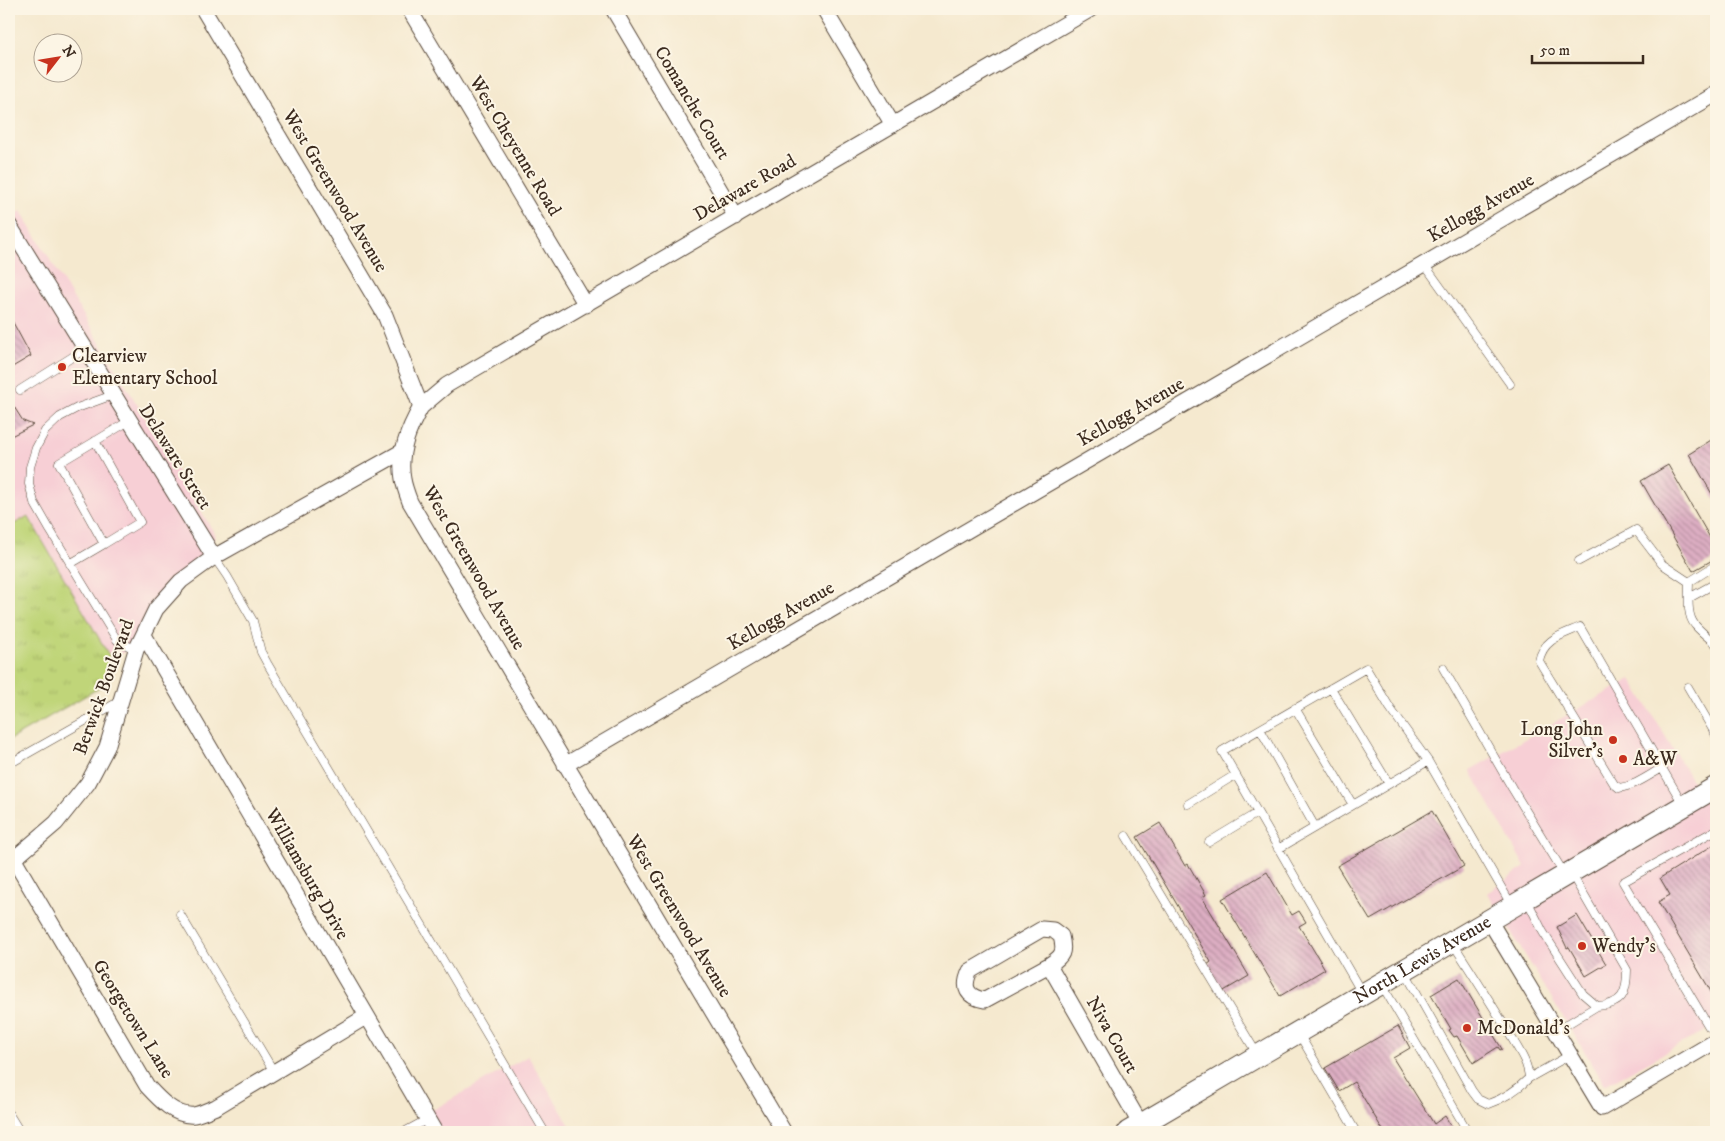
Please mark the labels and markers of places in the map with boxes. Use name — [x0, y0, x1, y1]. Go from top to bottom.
place label: Clearview Elementary School — [72, 345, 218, 390]
marker: Clearview Elementary School — [56, 361, 68, 373]
place label: Long John Silver's — [1521, 718, 1603, 763]
marker: Long John Silver's — [1607, 734, 1619, 746]
place label: A&W — [1633, 748, 1678, 771]
marker: A&W — [1617, 753, 1629, 765]
place label: Wendy's — [1591, 935, 1656, 958]
marker: Wendy's — [1576, 940, 1588, 952]
place label: McDonald's — [1477, 1017, 1570, 1040]
marker: McDonald's — [1461, 1022, 1473, 1034]

